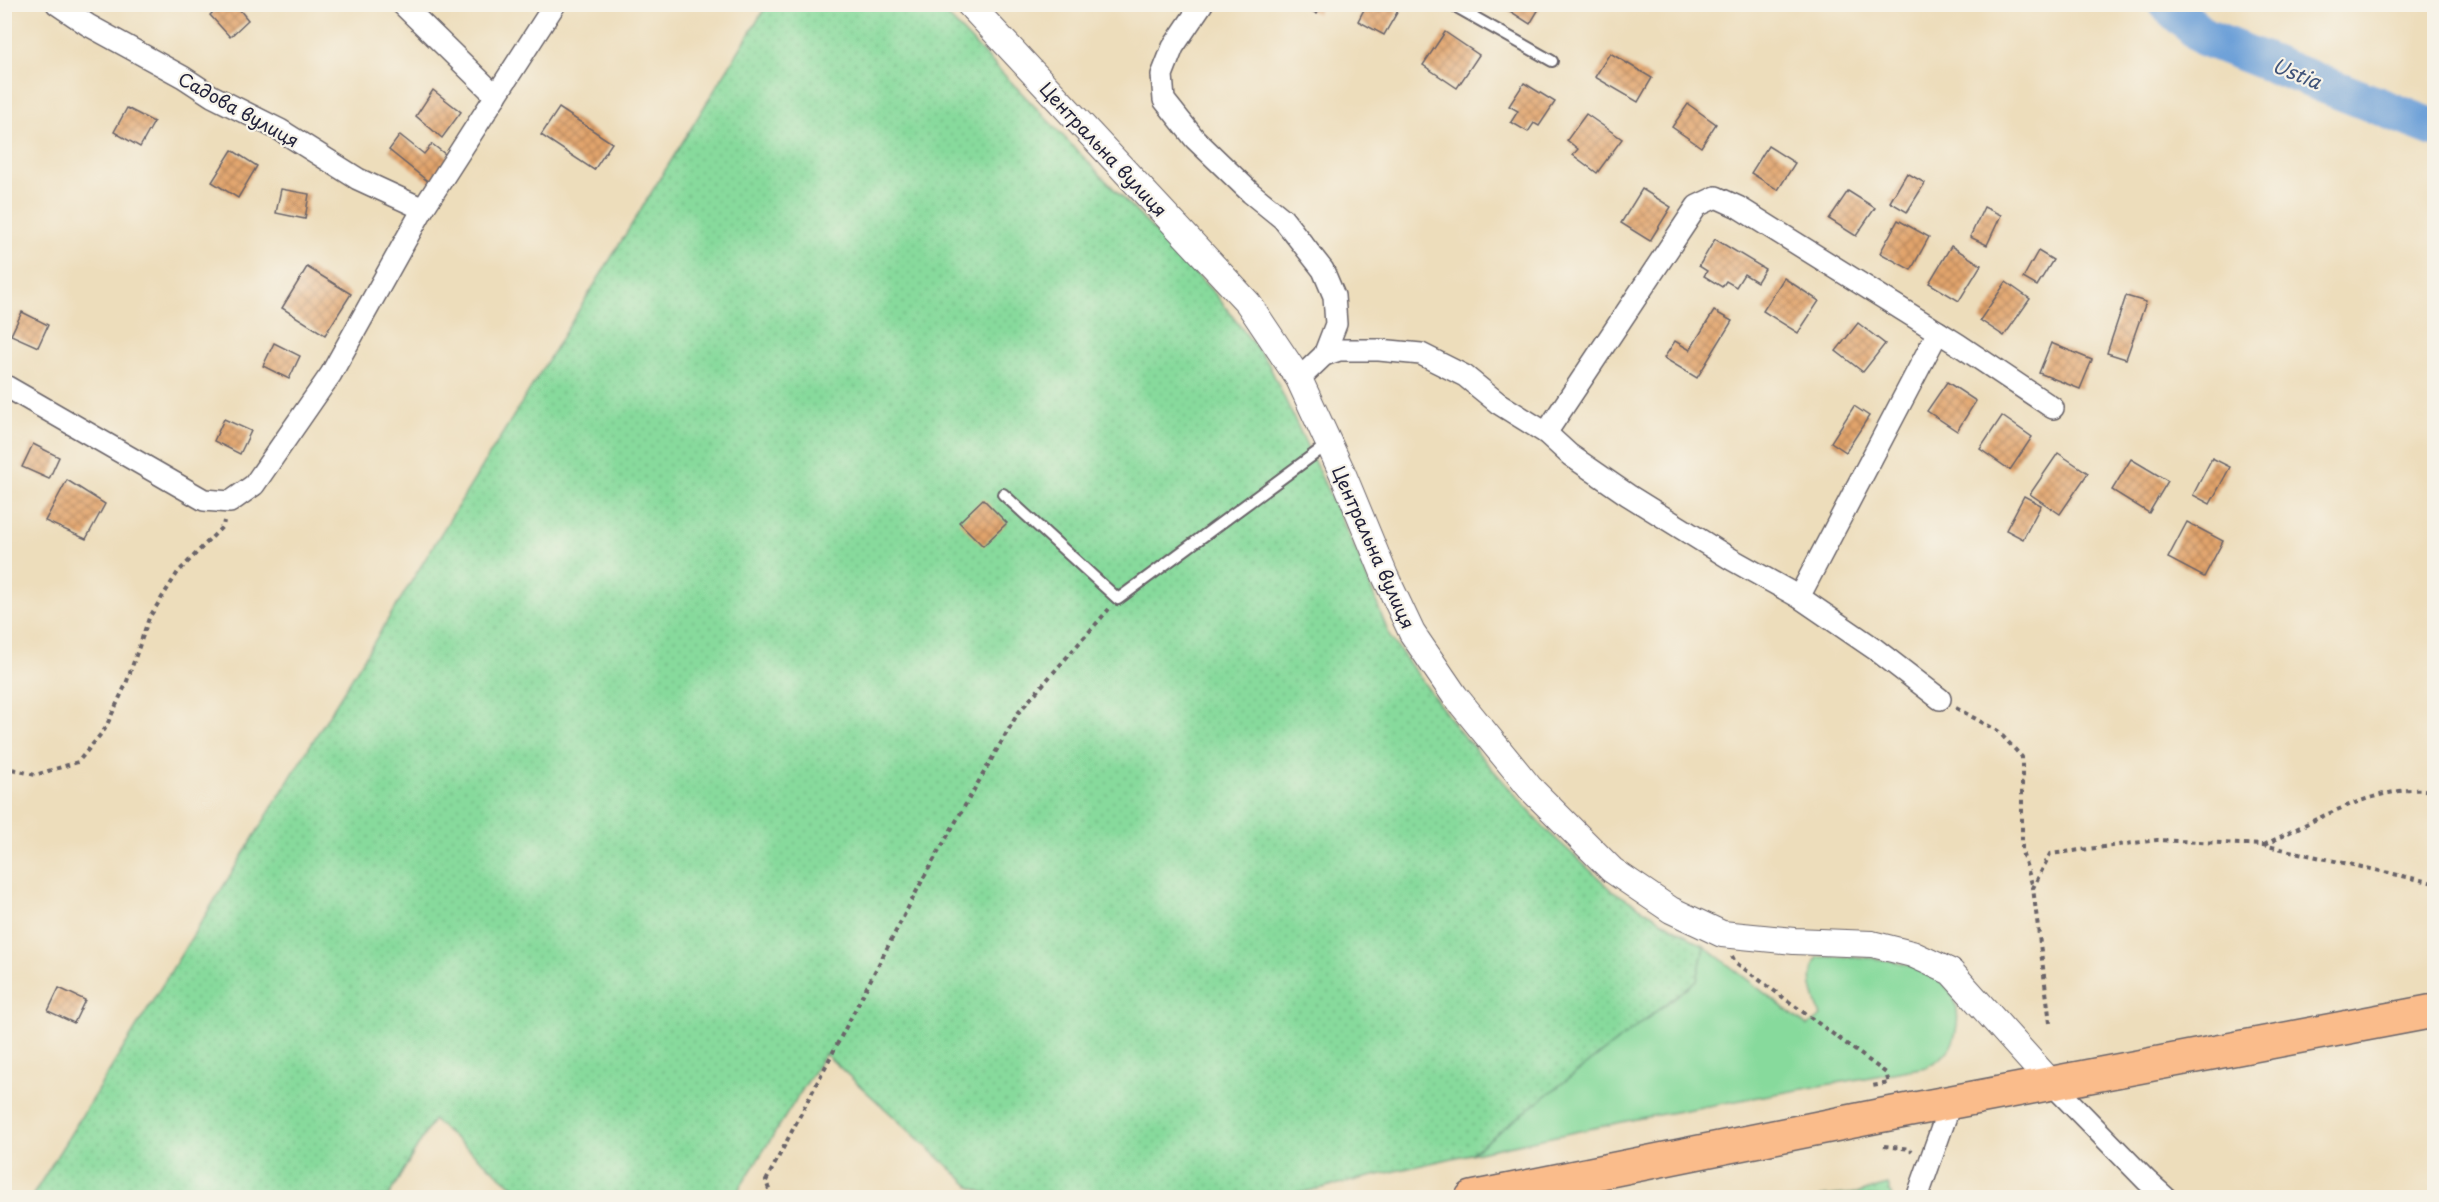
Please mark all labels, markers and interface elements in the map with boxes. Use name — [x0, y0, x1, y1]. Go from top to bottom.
water label: Ustia — [2268, 50, 2327, 97]
street label: Садова вулиця — [174, 65, 304, 153]
street label: Центральна вулиця — [1034, 76, 1174, 222]
street label: Центральна вулиця — [1326, 461, 1422, 633]

